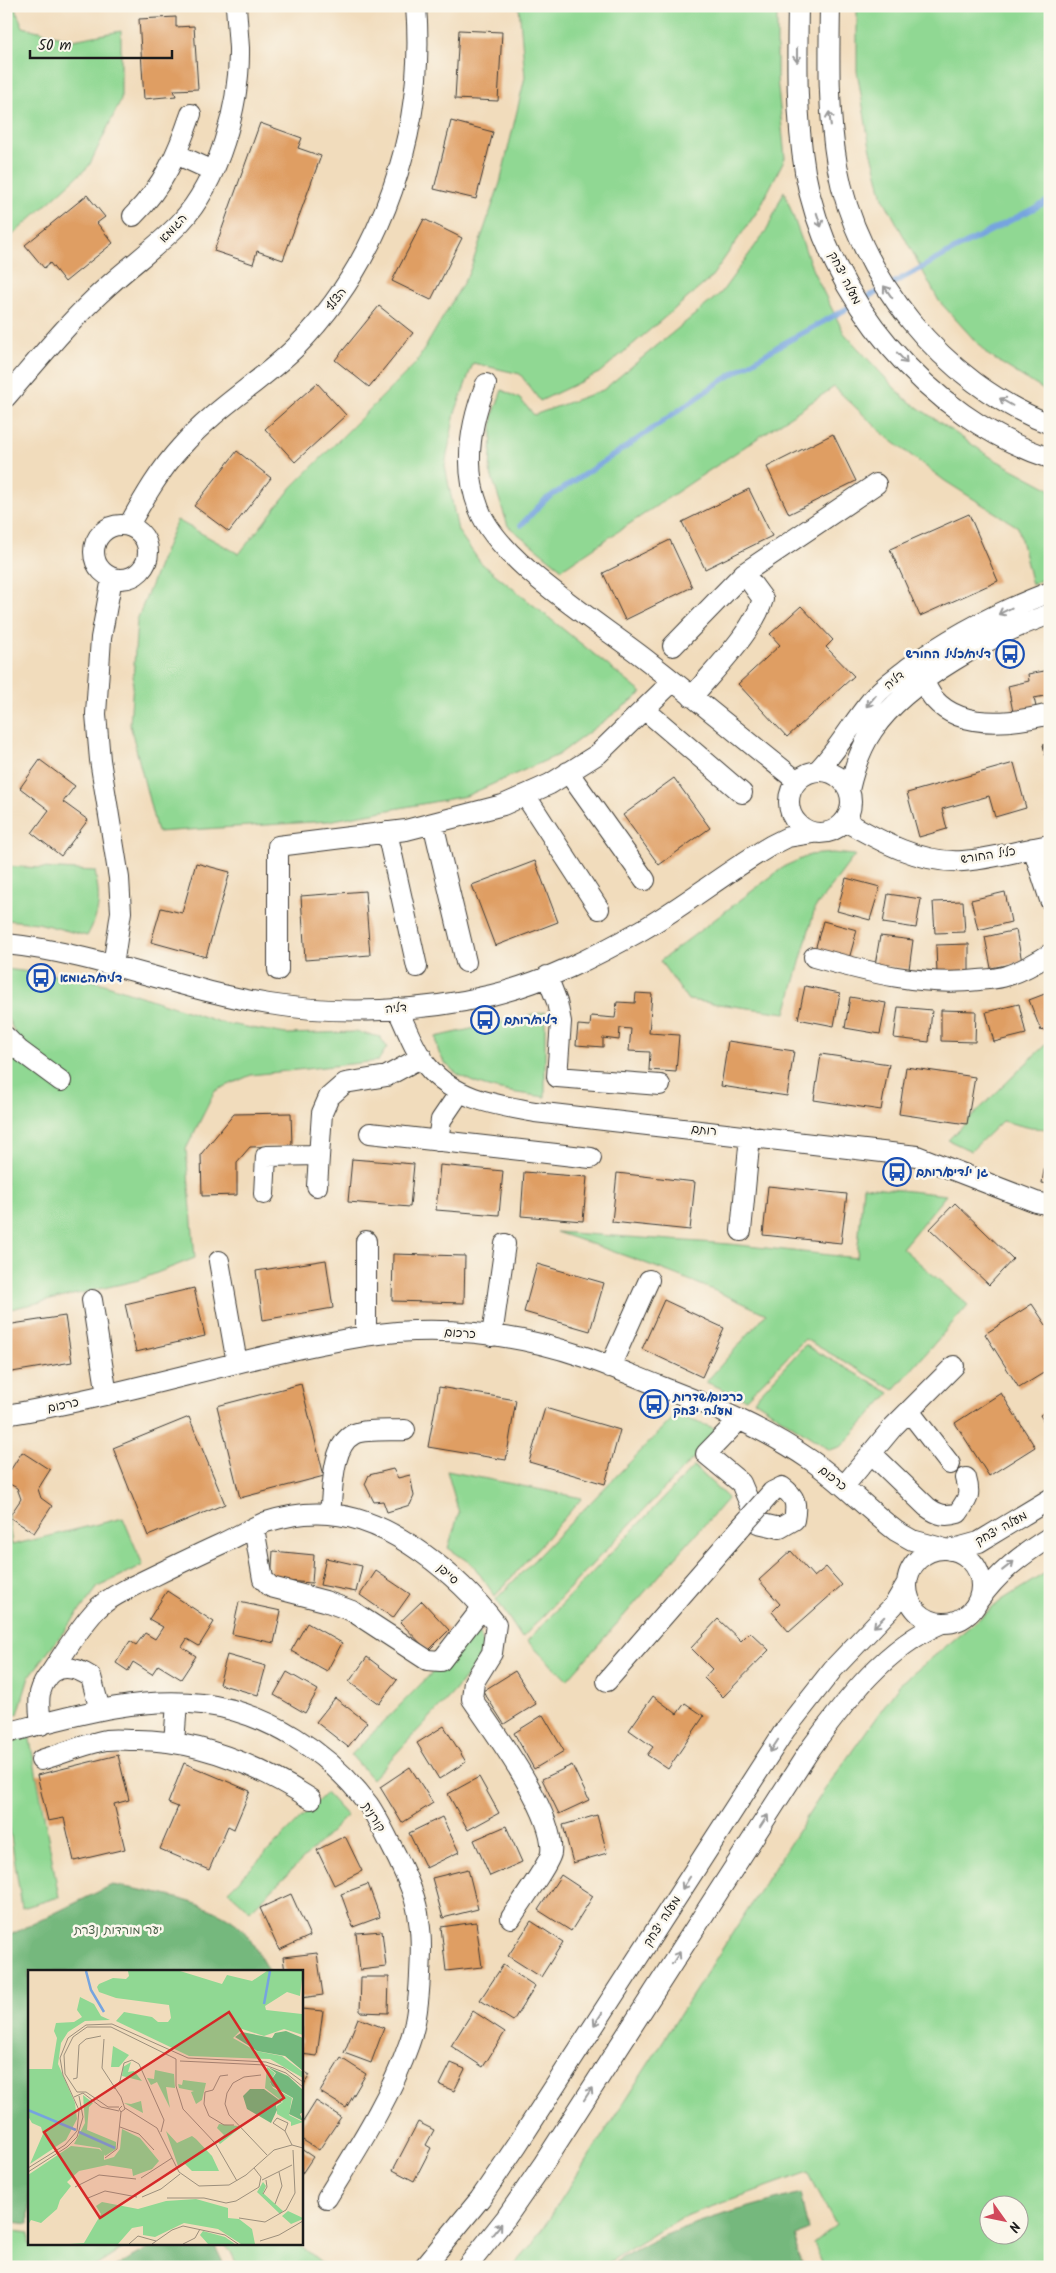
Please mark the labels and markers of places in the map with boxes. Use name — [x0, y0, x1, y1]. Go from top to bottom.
bus stop icon: דליה/כליל החורש — [995, 639, 1025, 669]
place label: דליה/כליל החורש — [906, 645, 991, 664]
bus stop icon: דליה/הגומא — [26, 963, 56, 993]
place label: דליה/הגומא — [60, 969, 122, 988]
bus stop icon: דליה/רותם — [470, 1005, 500, 1035]
place label: דליה/רותם — [504, 1011, 558, 1030]
bus stop icon: גן ילדים/רותם — [882, 1157, 912, 1187]
place label: גן ילדים/רותם — [916, 1163, 989, 1182]
place label: כרכום/שדרות מעלה יצחק — [672, 1388, 743, 1421]
bus stop icon: כרכום/שדרות מעלה יצחק — [639, 1389, 669, 1419]

